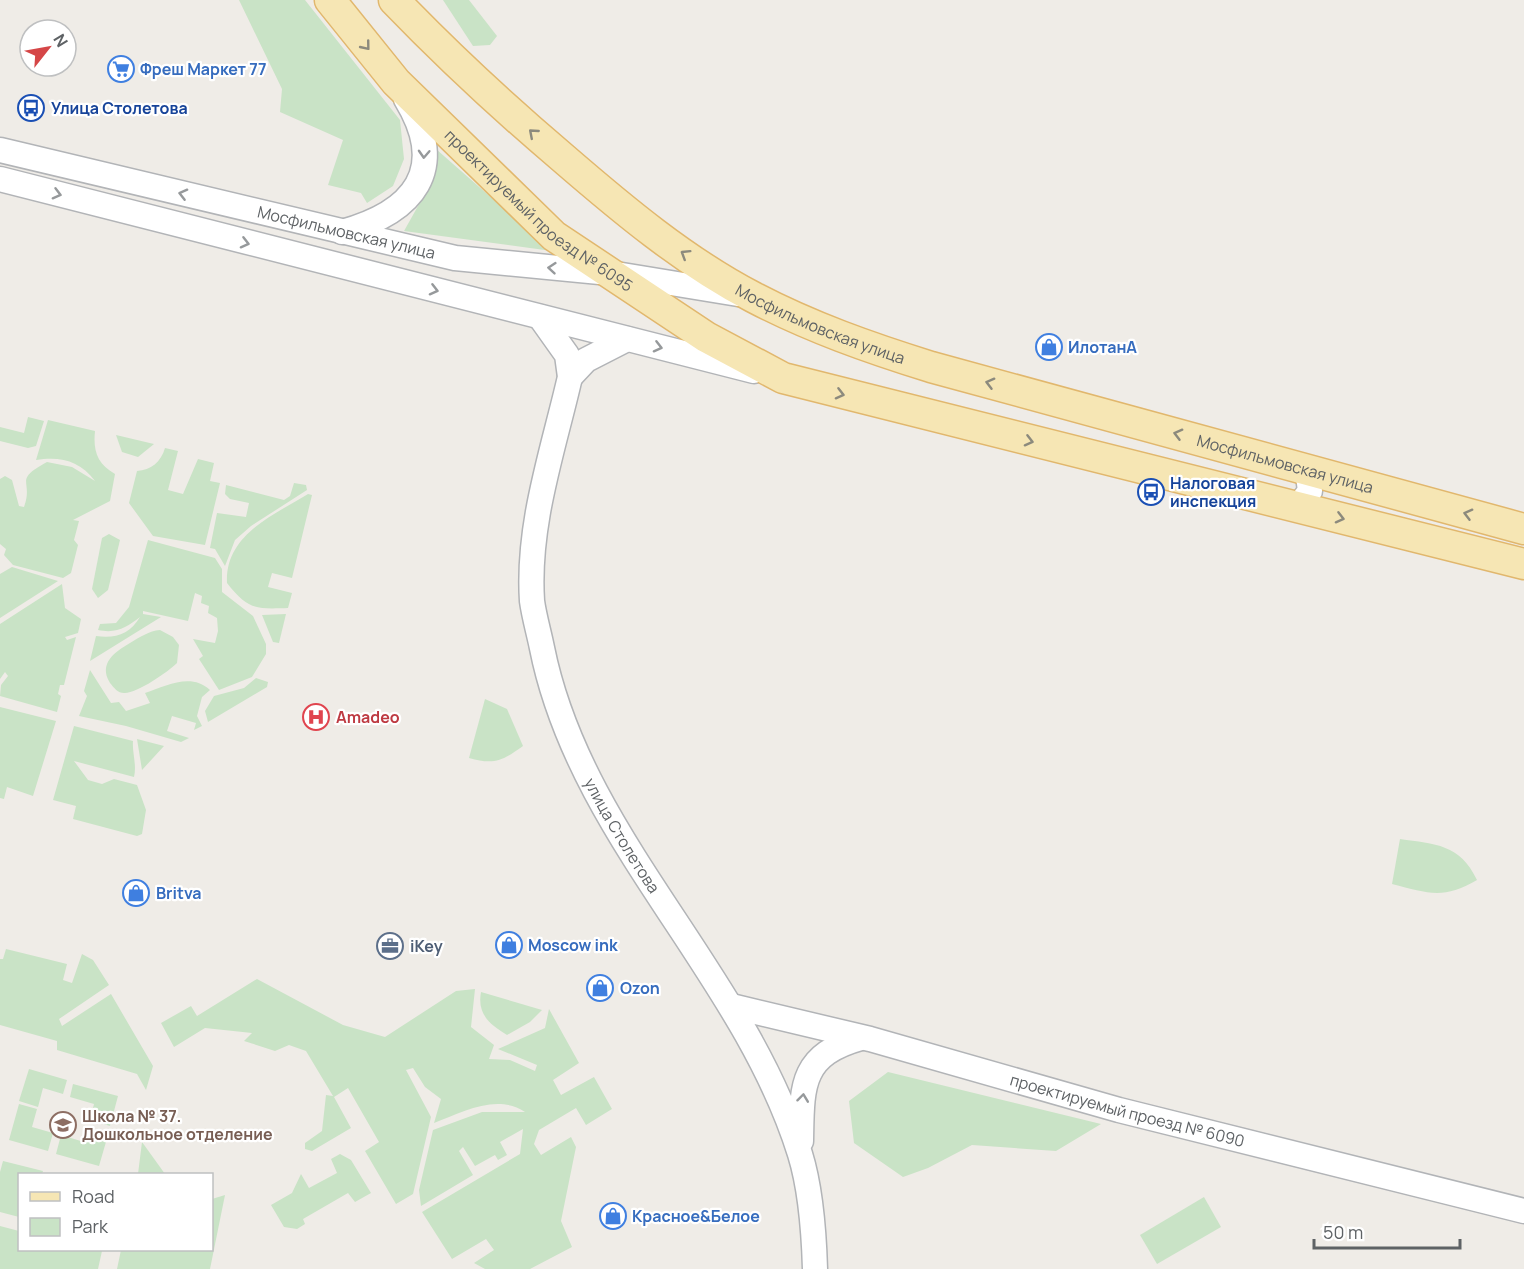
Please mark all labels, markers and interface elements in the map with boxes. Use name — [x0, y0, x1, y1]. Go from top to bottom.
north arrow — [18, 18, 78, 78]
text: N — [48, 30, 73, 51]
one-way arrow — [359, 39, 370, 50]
supermarket icon: Фреш Маркет 77 — [106, 54, 136, 84]
place label: Фреш Маркет 77 — [140, 58, 266, 80]
bus stop icon: Улица Столетова — [16, 93, 46, 123]
place label: Улица Столетова — [51, 97, 188, 119]
street label: проектируемый проезд № 6095 — [440, 124, 637, 296]
one-way arrow — [529, 129, 540, 140]
one-way arrow — [417, 150, 430, 159]
one-way arrow — [51, 187, 61, 199]
one-way arrow — [178, 189, 188, 202]
street label: Мосфильмовская улица — [255, 200, 437, 264]
one-way arrow — [240, 235, 250, 248]
one-way arrow — [681, 251, 692, 262]
one-way arrow — [548, 262, 557, 275]
street label: Мосфильмовская улица — [732, 279, 908, 369]
one-way arrow — [429, 283, 439, 296]
shop icon: ИлотанА — [1034, 332, 1064, 362]
place label: ИлотанА — [1068, 336, 1137, 358]
one-way arrow — [653, 339, 663, 352]
one-way arrow — [985, 378, 996, 390]
one-way arrow — [834, 386, 844, 399]
one-way arrow — [1173, 429, 1183, 442]
street label: Мосфильмовская улица — [1194, 429, 1376, 498]
one-way arrow — [1024, 433, 1034, 446]
place label: Налоговая инспекция — [1170, 472, 1256, 512]
bus stop icon: Налоговая инспекция — [1136, 477, 1166, 507]
one-way arrow — [1463, 509, 1473, 521]
one-way arrow — [1335, 511, 1345, 524]
hospital icon: Amadeo — [301, 702, 331, 732]
place label: Amadeo — [336, 706, 400, 728]
street label: улица Столетова — [579, 774, 665, 897]
shop icon: Britva — [121, 878, 151, 908]
place label: Britva — [156, 882, 201, 904]
shop icon: Moscow ink — [494, 930, 524, 960]
office icon: iKey — [375, 931, 405, 961]
place label: Moscow ink — [528, 934, 618, 956]
place label: iKey — [410, 935, 443, 957]
shop icon: Ozon — [585, 973, 615, 1003]
place label: Ozon — [620, 977, 660, 999]
street label: проектируемый проезд № 6090 — [1008, 1069, 1247, 1152]
one-way arrow — [796, 1093, 809, 1102]
place label: Школа № 37. Дошкольное отделение — [82, 1105, 273, 1145]
school or university icon: Школа № 37. Дошкольное отделение — [48, 1110, 78, 1140]
legend — [18, 1173, 213, 1251]
text: Road — [72, 1184, 115, 1208]
shop icon: Красное&Белое — [598, 1201, 628, 1231]
place label: Красное&Белое — [632, 1205, 760, 1227]
scale bar — [1314, 1212, 1460, 1250]
text: Park — [72, 1214, 109, 1238]
text: 50 m — [1323, 1220, 1363, 1244]

